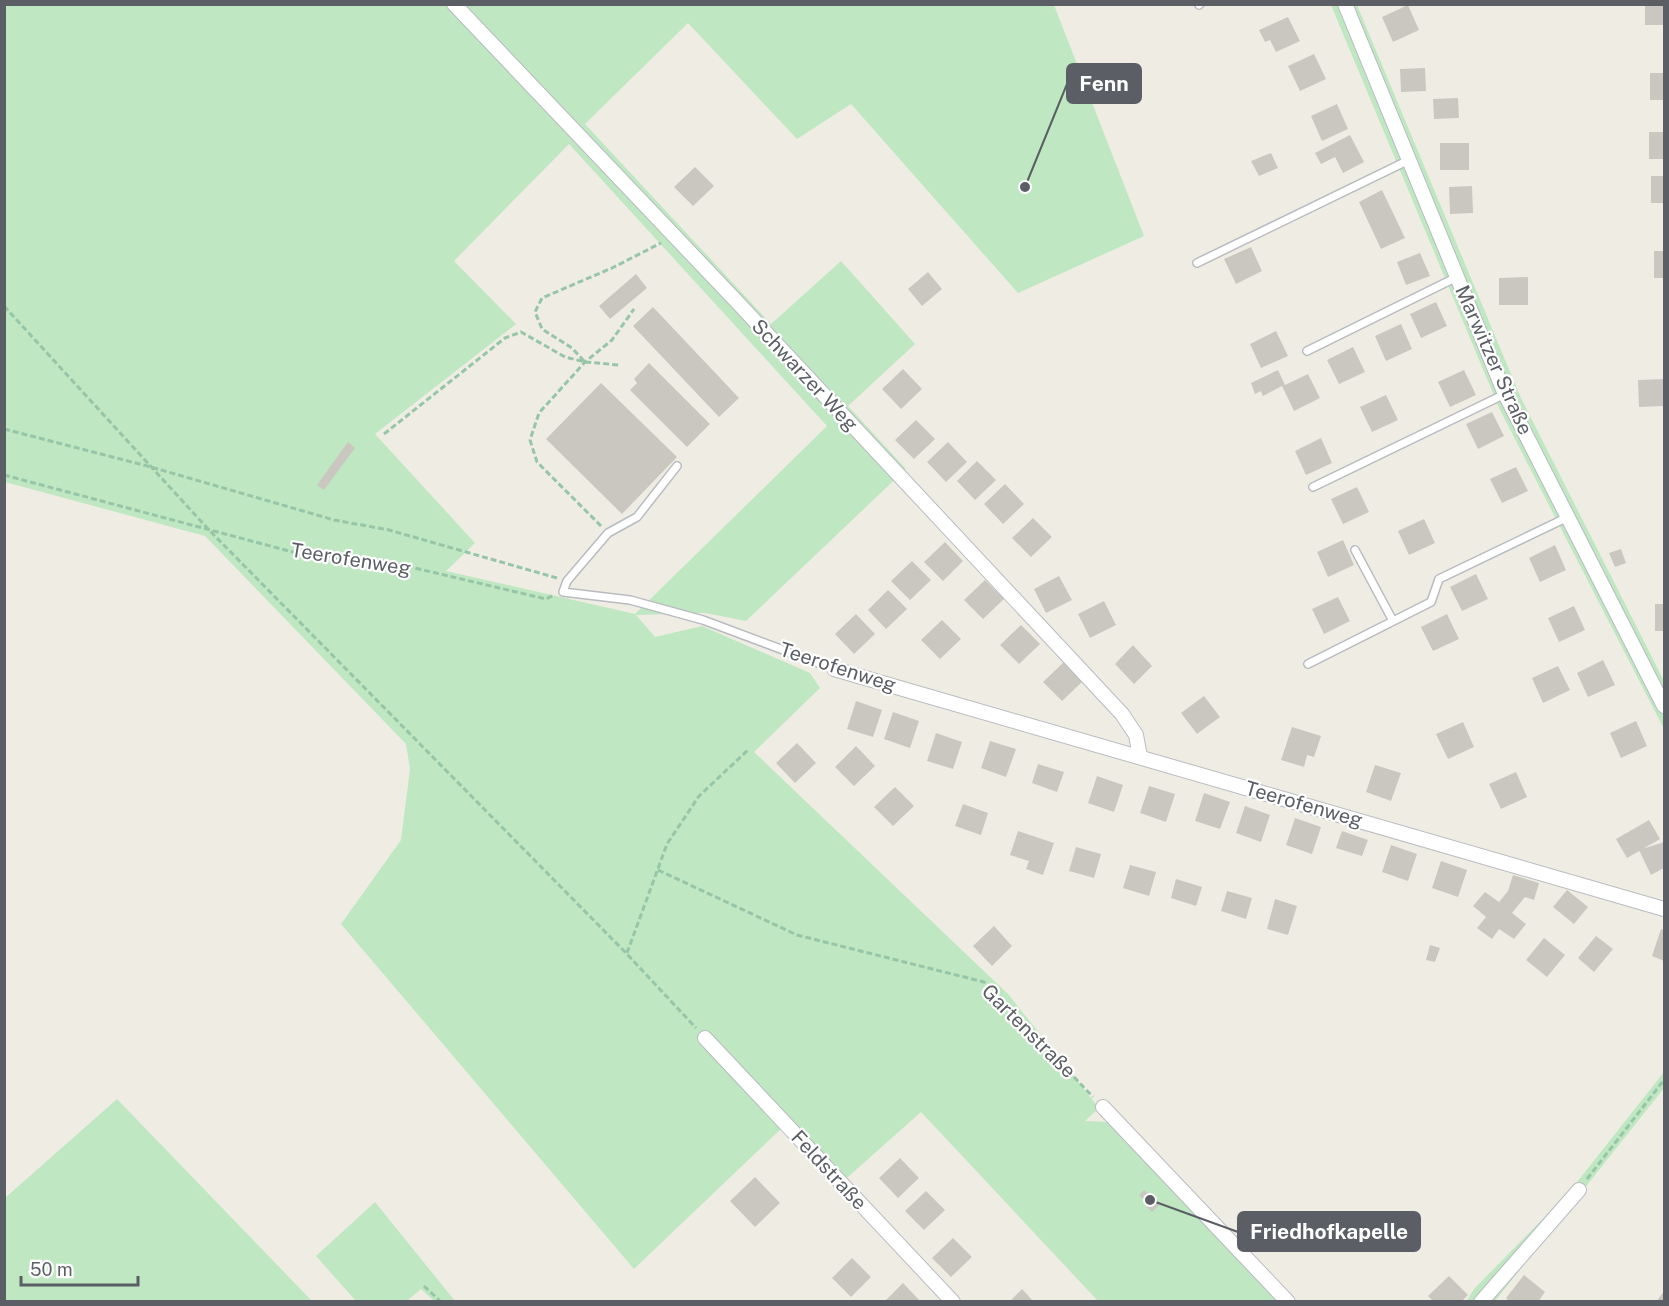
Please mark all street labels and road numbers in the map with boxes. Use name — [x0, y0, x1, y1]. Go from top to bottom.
street label: Marwitzer Straße — [1450, 282, 1538, 438]
street label: Schwarzer Weg — [747, 314, 863, 436]
street label: Teerofenweg — [289, 538, 413, 580]
street label: Teerofenweg — [777, 637, 899, 697]
street label: Teerofenweg — [1242, 776, 1366, 832]
street label: Gartenstraße — [977, 979, 1081, 1083]
street label: Feldstraße — [786, 1125, 872, 1215]

